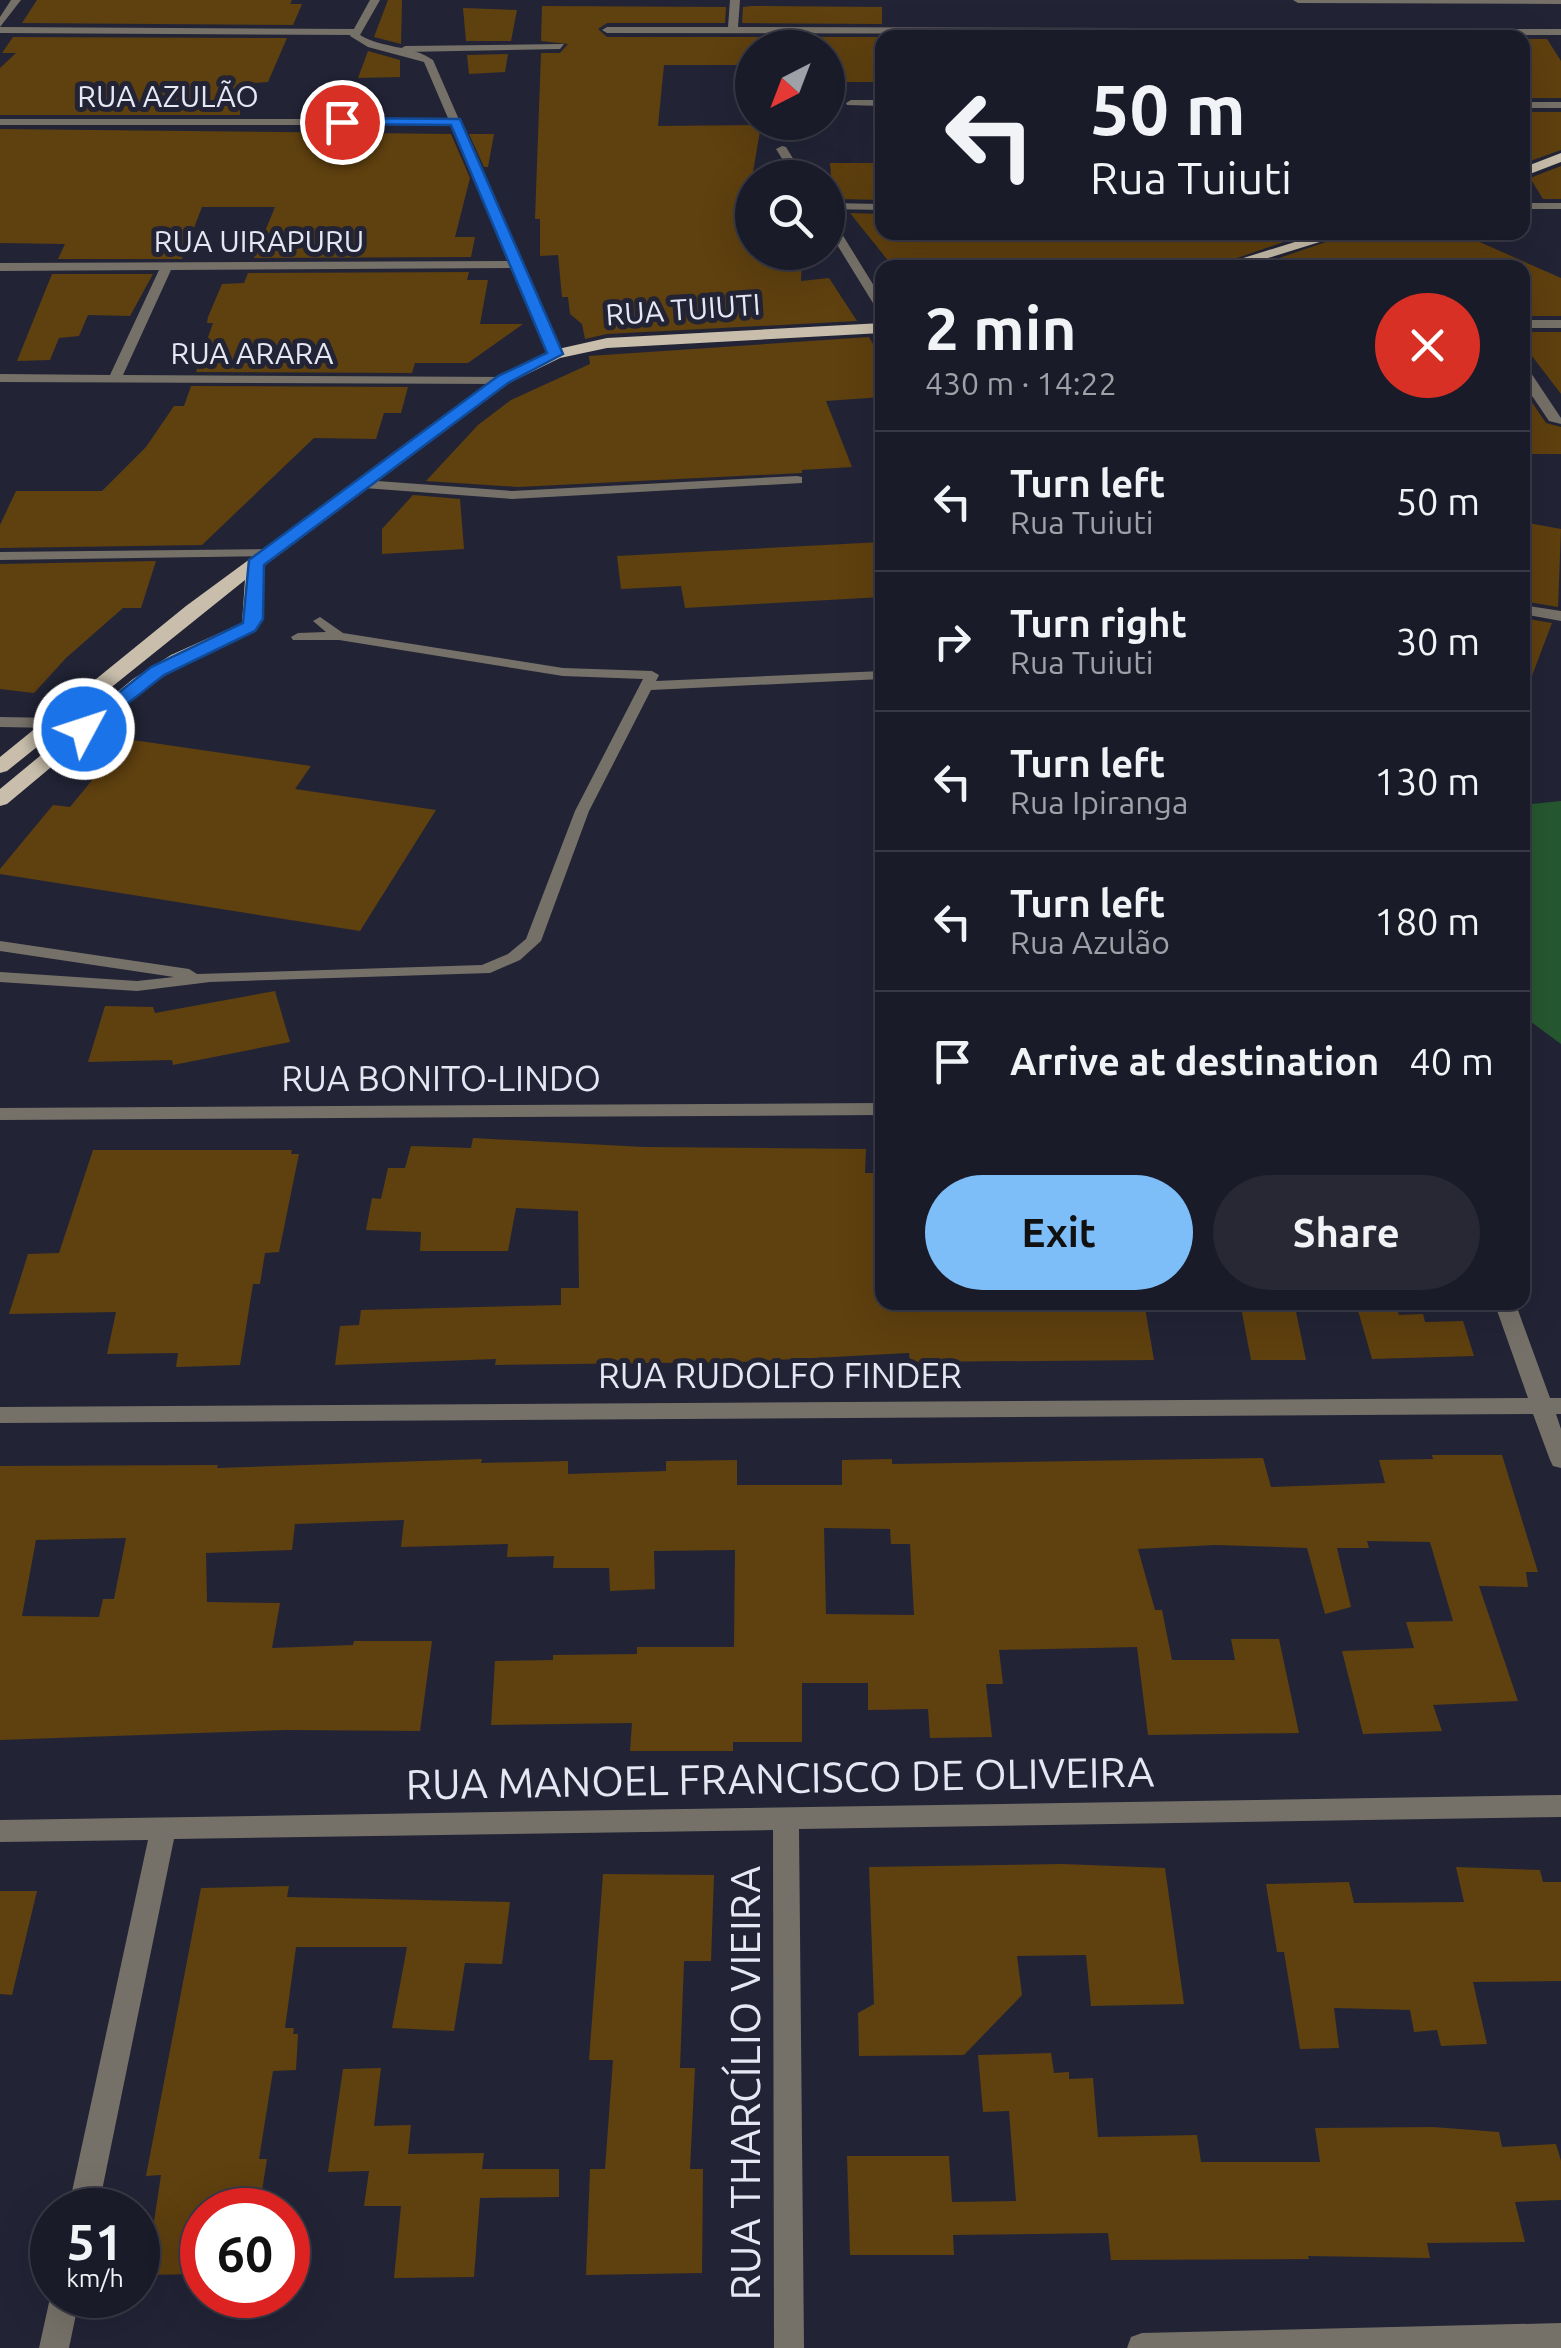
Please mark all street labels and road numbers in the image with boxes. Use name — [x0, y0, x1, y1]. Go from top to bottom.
street label: RUA AZULÃO — [77, 79, 259, 113]
street label: RUA UIRAPURU — [154, 224, 364, 258]
street label: RUA TUIUTI — [604, 287, 762, 331]
street label: RUA ARARA — [170, 336, 334, 370]
street label: RUA BONITO-LINDO — [281, 1058, 601, 1098]
street label: RUA RUDOLFO FINDER — [598, 1355, 962, 1395]
street label: RUA MANOEL FRANCISCO DE OLIVEIRA — [405, 1747, 1155, 1808]
street label: RUA THARCÍLIO VIEIRA — [721, 1866, 768, 2300]

